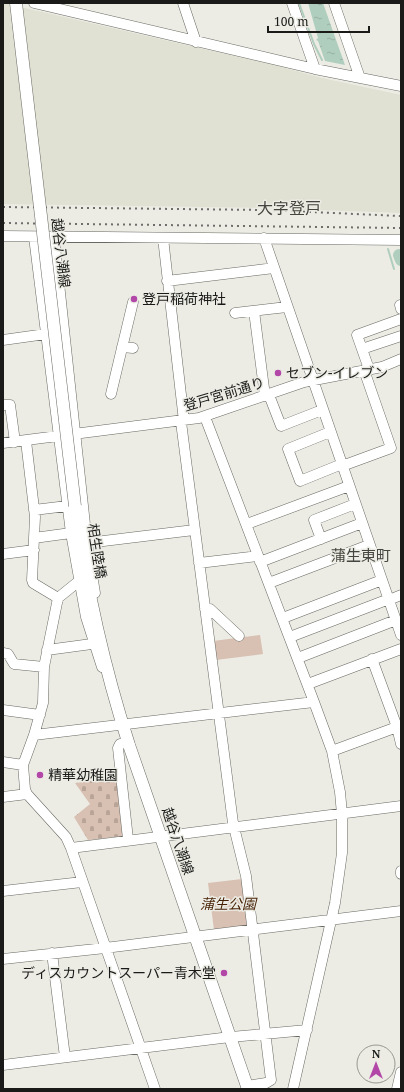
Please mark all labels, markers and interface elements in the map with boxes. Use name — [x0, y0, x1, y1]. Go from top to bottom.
scale bar — [268, 8, 369, 34]
text: 100 m — [274, 13, 309, 30]
district label: 大字登戸 — [257, 197, 321, 219]
street label: 越谷八潮線 — [48, 217, 75, 289]
place label: 登戸稲荷神社 — [142, 289, 226, 308]
marker: 登戸稲荷神社 — [129, 294, 139, 304]
place label: セブン-イレブン — [286, 363, 388, 382]
marker: セブン-イレブン — [273, 368, 283, 378]
street label: 登戸宮前通り — [181, 372, 267, 415]
street label: 相生陸橋 — [84, 522, 111, 580]
district label: 蒲生東町 — [331, 545, 391, 565]
place label: 精華幼稚園 — [48, 765, 118, 784]
marker: 精華幼稚園 — [35, 770, 45, 780]
street label: 越谷八潮線 — [158, 805, 199, 877]
park label: 蒲生公園 — [200, 894, 258, 913]
place label: ディスカウントスーパー青木堂 — [21, 963, 216, 982]
marker: ディスカウントスーパー青木堂 — [219, 968, 229, 978]
north arrow — [356, 1044, 396, 1084]
text: N — [372, 1046, 381, 1061]

